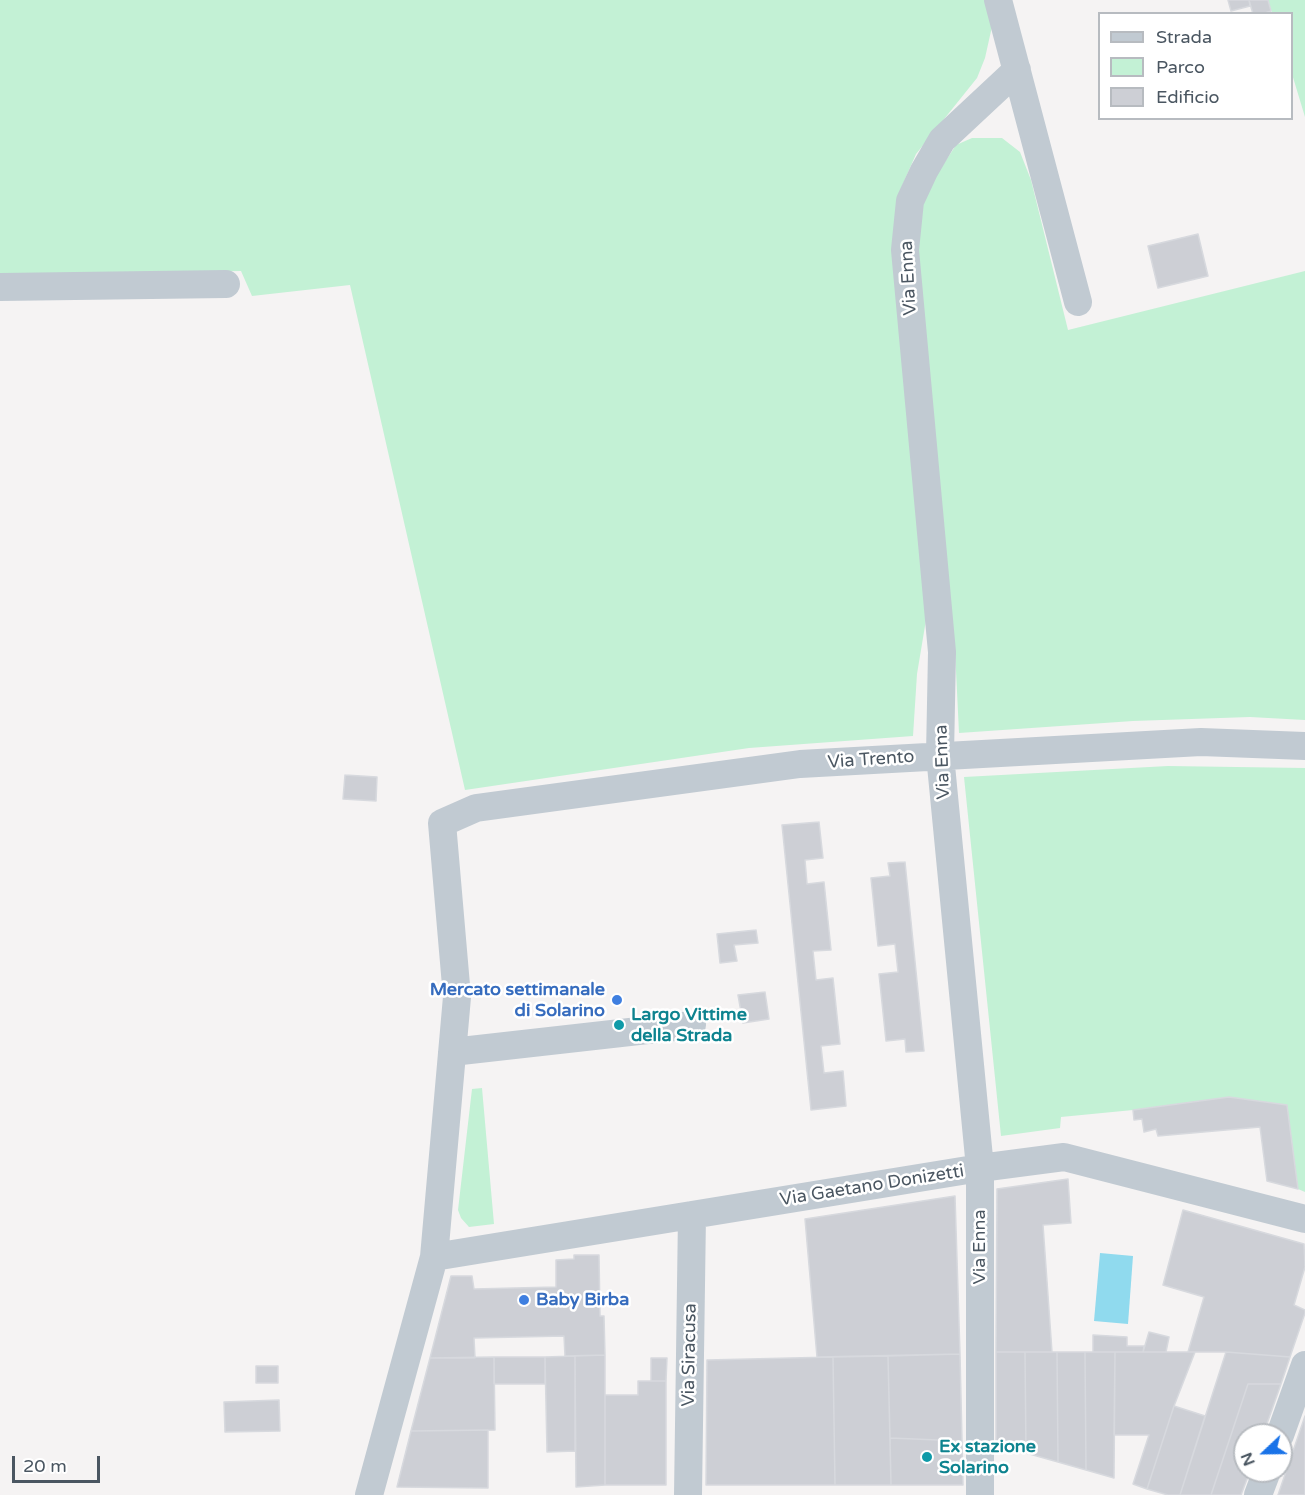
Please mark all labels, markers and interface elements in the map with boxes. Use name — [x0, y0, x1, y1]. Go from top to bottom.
legend — [1098, 12, 1293, 120]
text: Strada — [1156, 26, 1212, 48]
text: Parco — [1156, 56, 1205, 78]
text: Edificio — [1156, 86, 1220, 108]
street label: Via Enna — [896, 240, 922, 316]
street label: Via Enna — [931, 724, 955, 800]
street label: Via Trento — [827, 746, 915, 774]
place label: Mercato settimanale di Solarino — [430, 979, 605, 1022]
marker: Mercato settimanale di Solarino — [610, 993, 624, 1007]
place label: Largo Vittime della Strada — [631, 1004, 747, 1046]
marker: Largo Vittime della Strada — [612, 1018, 626, 1032]
street label: Via Gaetano Donizetti — [778, 1161, 966, 1211]
street label: Via Enna — [969, 1210, 991, 1284]
place label: Baby Birba — [536, 1289, 629, 1311]
marker: Baby Birba — [517, 1293, 531, 1307]
street label: Via Siracusa — [678, 1303, 702, 1407]
north arrow — [1233, 1423, 1293, 1483]
place label: Ex stazione Solarino — [939, 1436, 1036, 1478]
scale bar — [15, 1444, 104, 1482]
text: N — [1236, 1449, 1260, 1469]
marker: Ex stazione Solarino — [920, 1450, 934, 1464]
text: 20 m — [23, 1455, 67, 1477]

